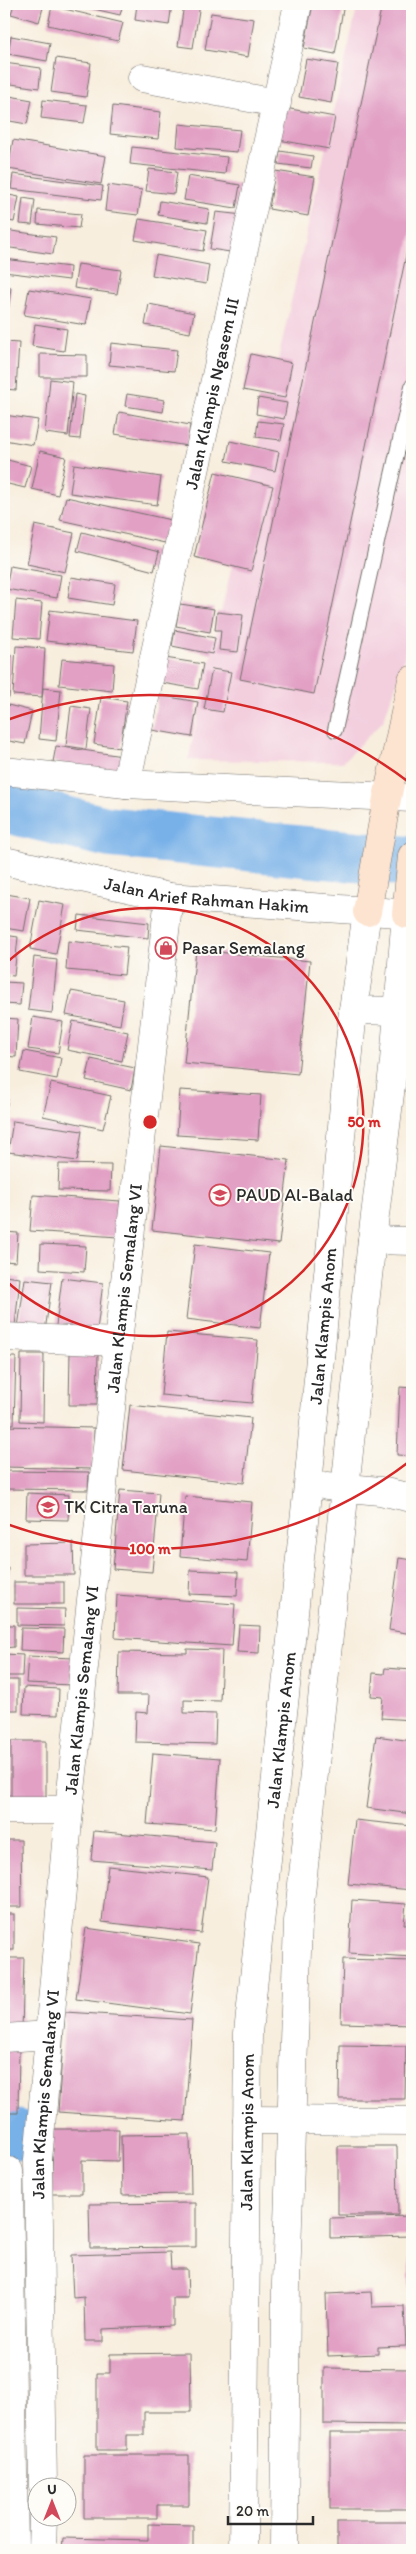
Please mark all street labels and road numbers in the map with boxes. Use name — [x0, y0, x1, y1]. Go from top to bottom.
street label: Jalan Klampis Ngasem III — [180, 295, 244, 492]
street label: Jalan Arief Rahman Hakim — [102, 872, 310, 918]
street label: Jalan Klampis Semalang VI — [102, 1183, 147, 1394]
street label: Jalan Klampis Anom — [305, 1246, 341, 1405]
street label: Jalan Klampis Semalang VI — [60, 1584, 103, 1796]
street label: Jalan Klampis Anom — [262, 1650, 301, 1809]
street label: Jalan Klampis Semalang VI — [27, 1988, 64, 2199]
street label: Jalan Klampis Anom — [235, 2053, 259, 2211]

